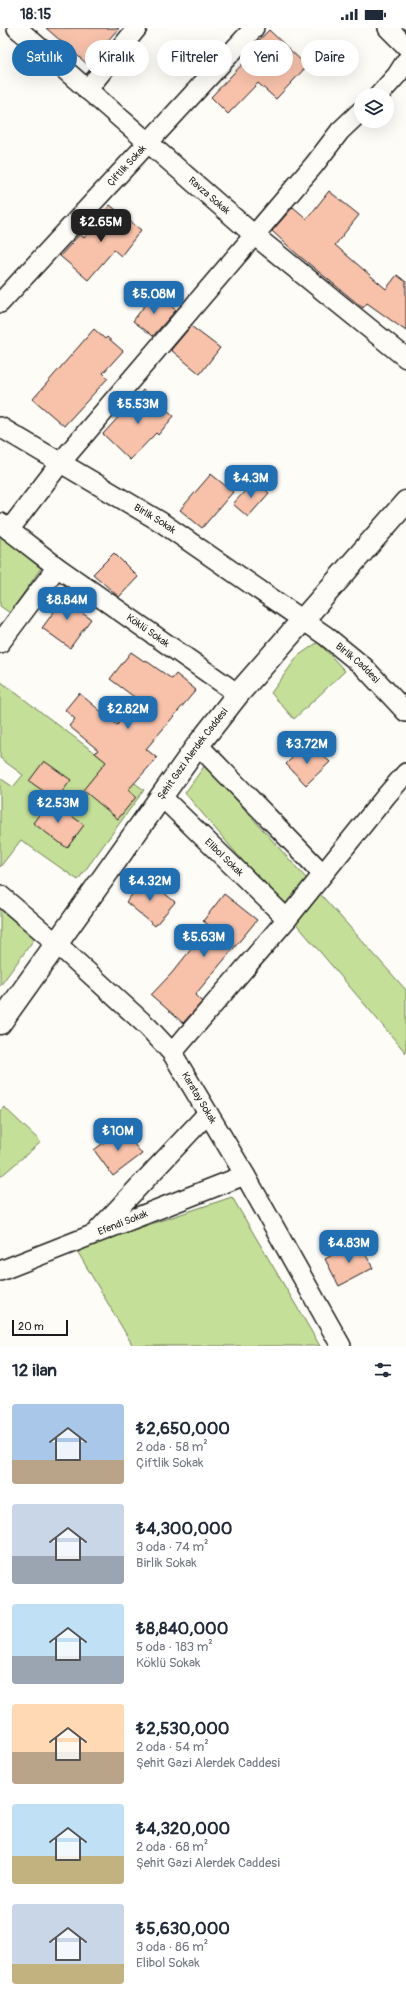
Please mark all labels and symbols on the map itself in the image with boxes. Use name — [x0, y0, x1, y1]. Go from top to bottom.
street label: Çiftlik Sokak — [105, 142, 149, 189]
street label: Ravza Sokak — [186, 174, 233, 218]
pin: ₺2.65M — [68, 209, 134, 243]
pin: ₺5.08M — [121, 281, 187, 315]
pin: ₺5.53M — [105, 391, 171, 425]
pin: ₺4.3M — [223, 465, 279, 499]
street label: Birlik Sokak — [132, 501, 179, 537]
pin: ₺8.84M — [34, 587, 100, 621]
street label: Köklü Sokak — [124, 612, 172, 650]
street label: Birlik Caddesi — [333, 640, 382, 686]
pin: ₺2.82M — [95, 696, 161, 730]
street label: Şehit Gazi Alerdek Caddesi — [155, 706, 231, 802]
pin: ₺3.72M — [274, 731, 340, 765]
pin: ₺2.53M — [25, 790, 91, 824]
street label: Elibol Sokak — [202, 836, 246, 879]
pin: ₺4.32M — [117, 868, 183, 902]
pin: ₺5.63M — [171, 924, 237, 958]
street label: Karatay Sokak — [179, 1070, 219, 1127]
pin: ₺10M — [94, 1118, 142, 1152]
street label: Efendi Sokak — [96, 1207, 150, 1238]
pin: ₺4.83M — [316, 1230, 382, 1264]
scale bar — [12, 1318, 68, 1337]

